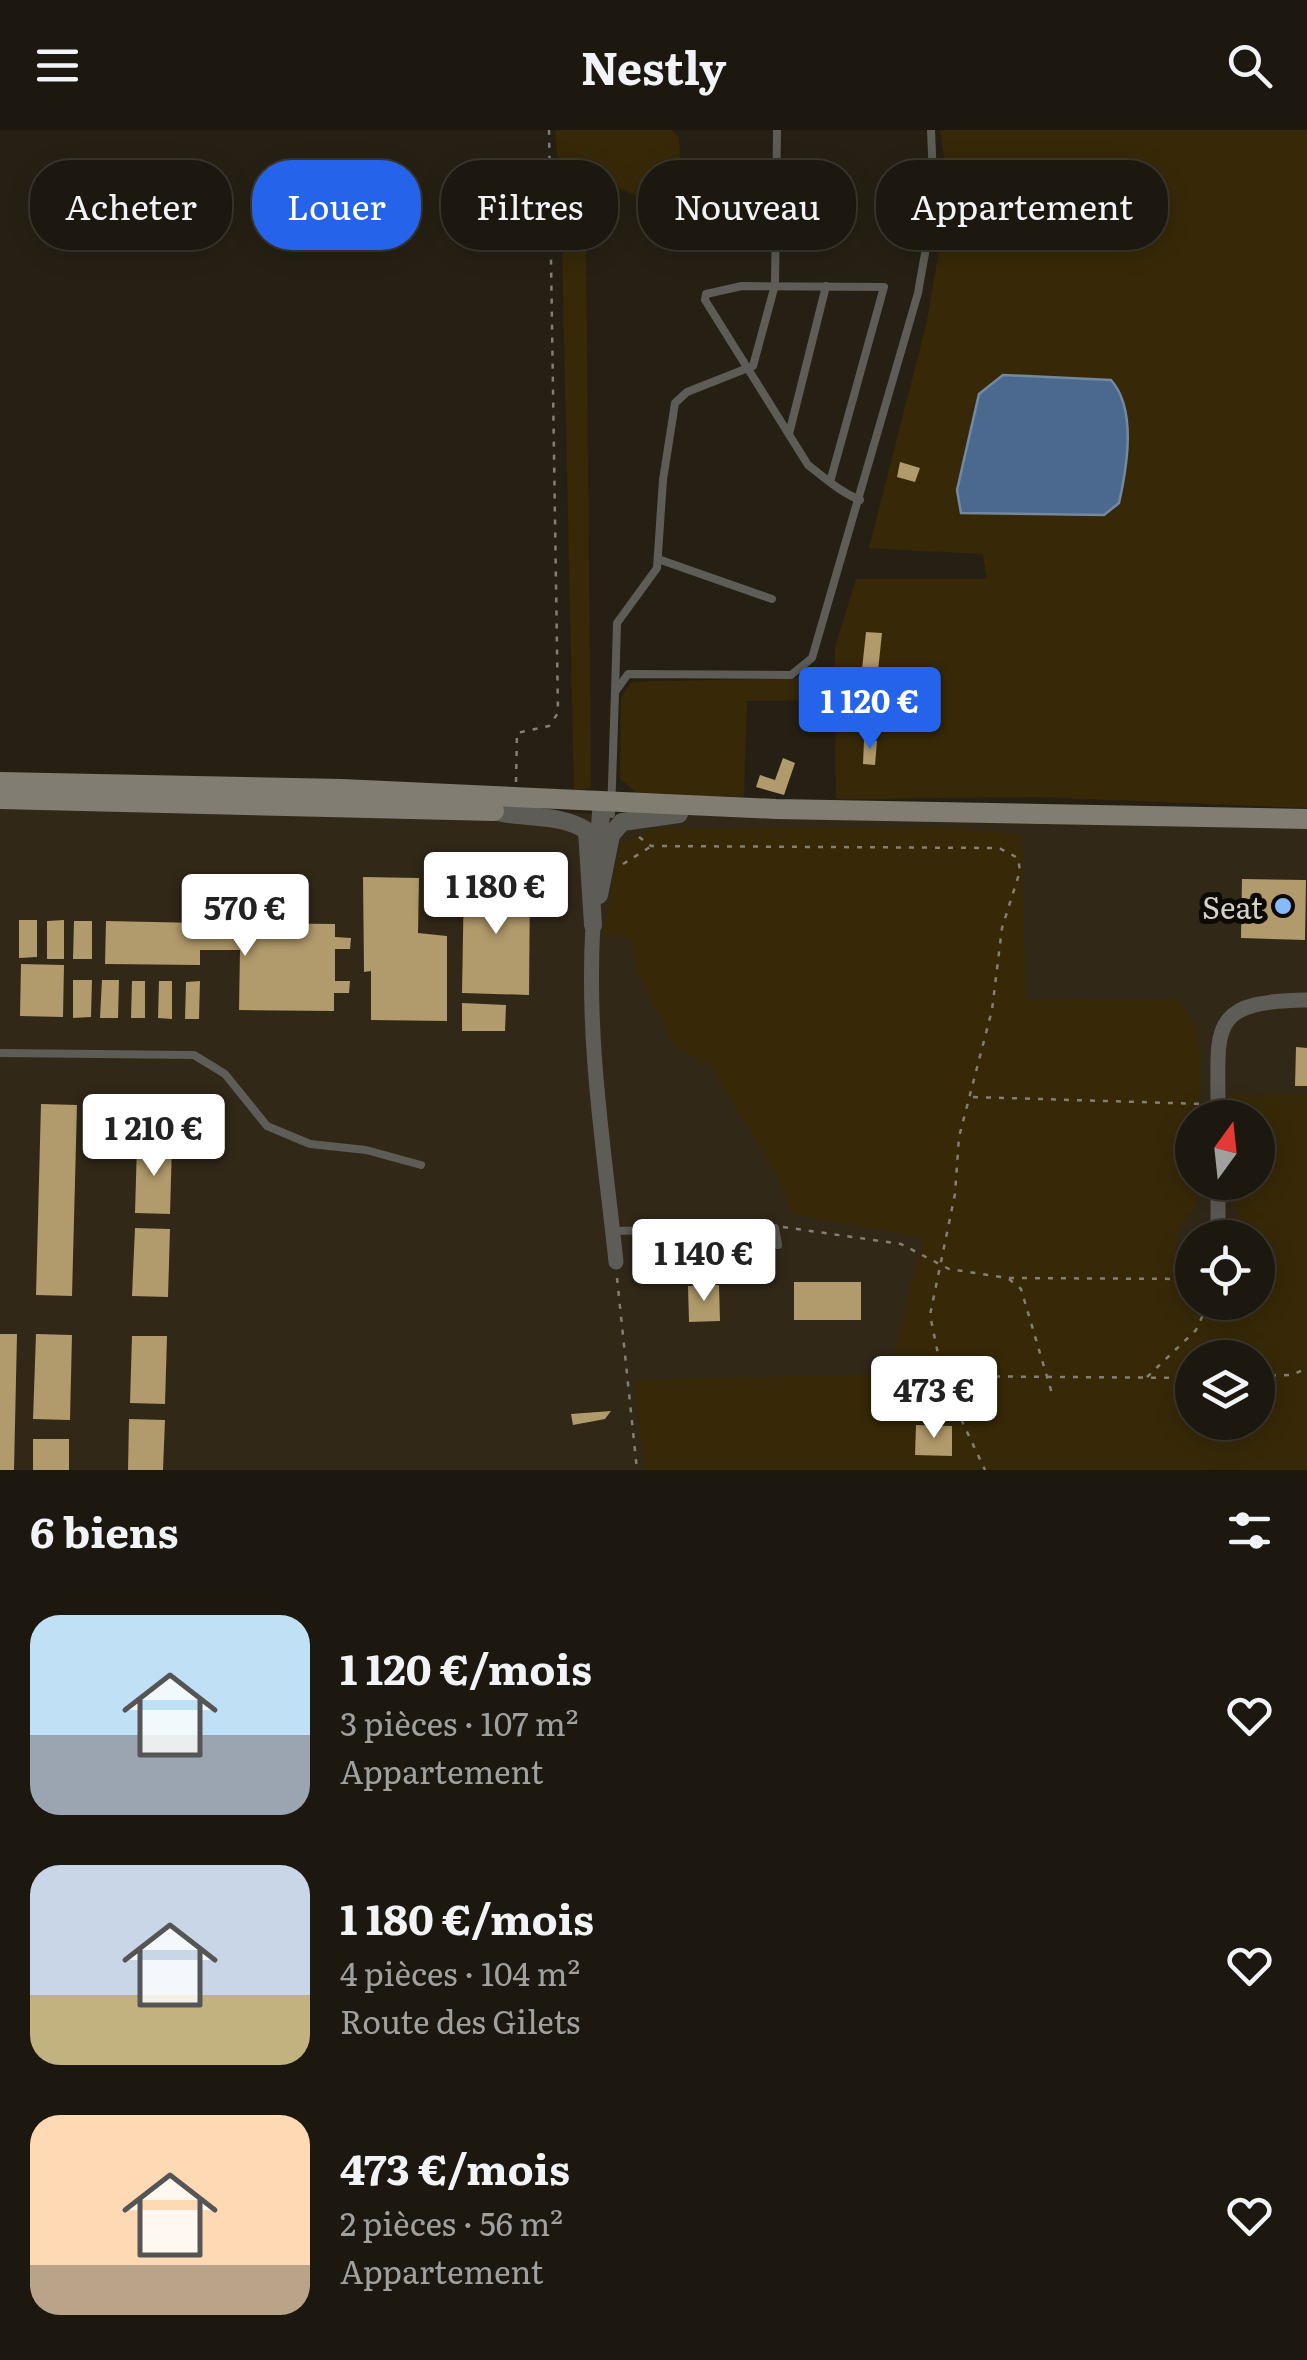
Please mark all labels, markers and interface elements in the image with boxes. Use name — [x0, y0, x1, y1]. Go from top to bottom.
text: Nestly — [581, 32, 726, 99]
icon: menu — [30, 38, 85, 93]
icon: search — [1222, 38, 1277, 93]
chip: Acheter — [30, 160, 232, 250]
chip: Louer — [252, 160, 421, 250]
chip: Filtres — [441, 160, 618, 250]
chip: Nouveau — [638, 160, 856, 250]
chip: Appartement — [876, 160, 1168, 250]
pin: 1 120 € — [778, 667, 962, 752]
text: 1 120 € — [821, 675, 919, 723]
pin: 1 180 € — [404, 852, 588, 937]
text: 1 180 € — [446, 860, 546, 908]
pin: 570 € — [175, 874, 315, 959]
text: 570 € — [204, 882, 286, 930]
place label: Seat — [1202, 884, 1263, 928]
marker: Seat — [1272, 895, 1294, 917]
pin: 1 210 € — [62, 1094, 246, 1179]
north arrow — [1175, 1100, 1275, 1200]
map controls — [1175, 1100, 1275, 1440]
text: 1 210 € — [105, 1102, 203, 1150]
pin: 1 140 € — [612, 1219, 796, 1304]
button: locate — [1175, 1220, 1275, 1320]
text: 1 140 € — [654, 1227, 754, 1275]
button: layers — [1175, 1340, 1275, 1440]
pin: 473 € — [864, 1356, 1004, 1441]
text: 473 € — [893, 1364, 975, 1412]
text: 6 biens — [30, 1499, 179, 1561]
icon: filters — [1222, 1503, 1277, 1558]
text: 1 120 €/mois — [340, 1636, 592, 1698]
icon: home — [110, 1655, 230, 1775]
icon: heart — [1222, 1688, 1277, 1743]
text: 3 pièces · 107 m² — [340, 1698, 579, 1746]
text: Appartement — [340, 1746, 543, 1794]
text: 1 180 €/mois — [340, 1886, 594, 1948]
icon: home — [110, 1905, 230, 2025]
icon: heart — [1222, 1938, 1277, 1993]
text: 4 pièces · 104 m² — [340, 1948, 580, 1996]
text: Route des Gilets — [340, 1996, 580, 2044]
text: 473 €/mois — [340, 2136, 570, 2198]
icon: home — [110, 2155, 230, 2275]
icon: heart — [1222, 2188, 1277, 2243]
text: 2 pièces · 56 m² — [340, 2198, 563, 2246]
text: Appartement — [340, 2246, 543, 2294]

